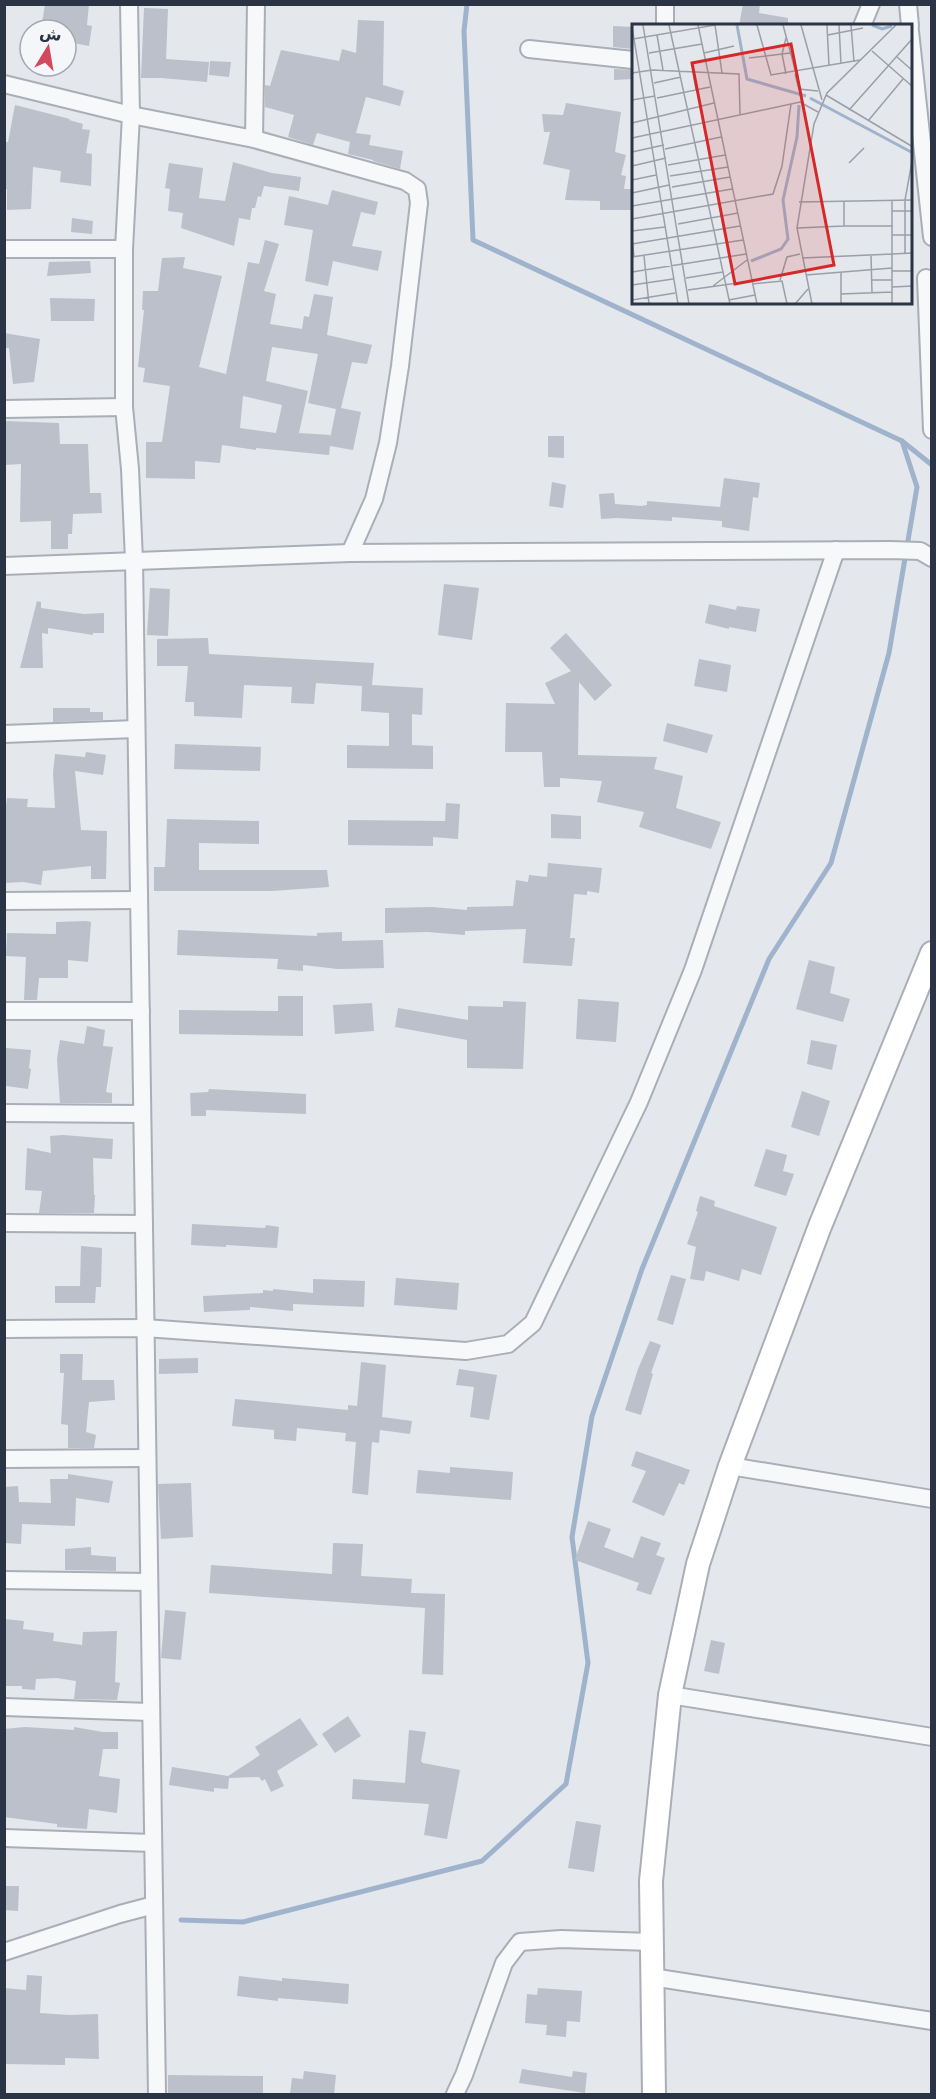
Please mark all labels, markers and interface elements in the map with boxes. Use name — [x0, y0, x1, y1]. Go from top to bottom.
north arrow — [18, 18, 78, 78]
text: ش — [38, 22, 63, 45]
inset map — [632, 24, 912, 304]

